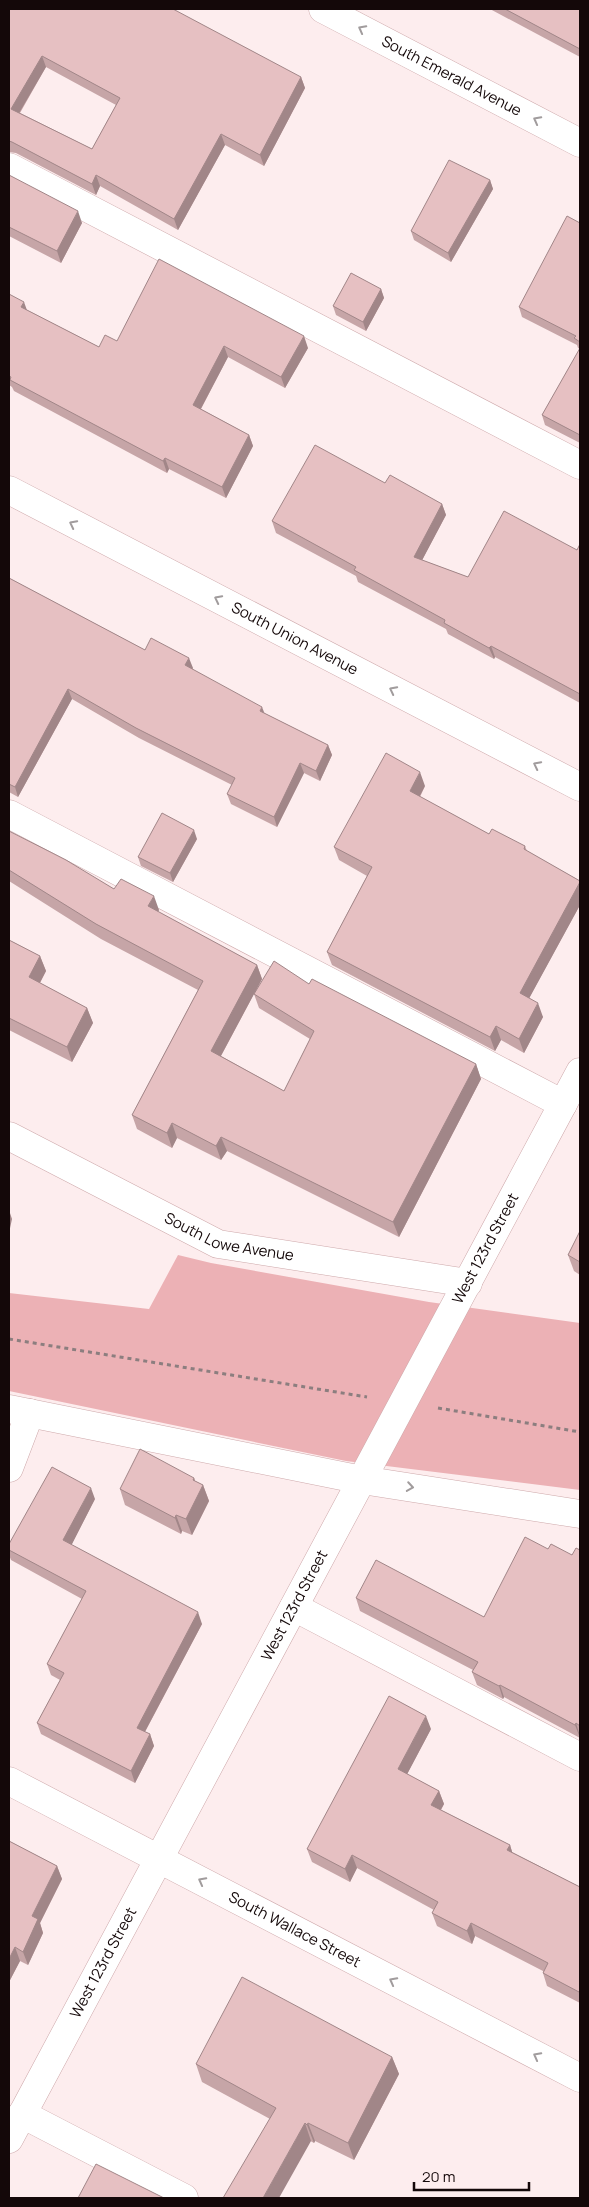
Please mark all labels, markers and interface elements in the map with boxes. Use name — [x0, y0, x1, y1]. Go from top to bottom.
one-way arrow — [358, 25, 367, 35]
street label: South Emerald Avenue — [378, 30, 526, 121]
one-way arrow — [533, 117, 542, 127]
one-way arrow — [70, 520, 79, 530]
one-way arrow — [214, 595, 223, 605]
street label: South Union Avenue — [228, 596, 362, 680]
one-way arrow — [389, 686, 398, 696]
one-way arrow — [533, 761, 542, 771]
street label: West 123rd Street — [447, 1189, 523, 1307]
street label: South Lowe Avenue — [161, 1207, 296, 1266]
one-way arrow — [406, 1482, 414, 1492]
street label: West 123rd Street — [256, 1546, 332, 1664]
one-way arrow — [199, 1877, 208, 1887]
street label: South Wallace Street — [225, 1886, 365, 1972]
street label: West 123rd Street — [65, 1903, 141, 2022]
one-way arrow — [389, 1977, 398, 1987]
one-way arrow — [533, 2052, 542, 2062]
scale bar — [414, 2160, 529, 2192]
text: 20 m — [422, 2166, 455, 2187]

